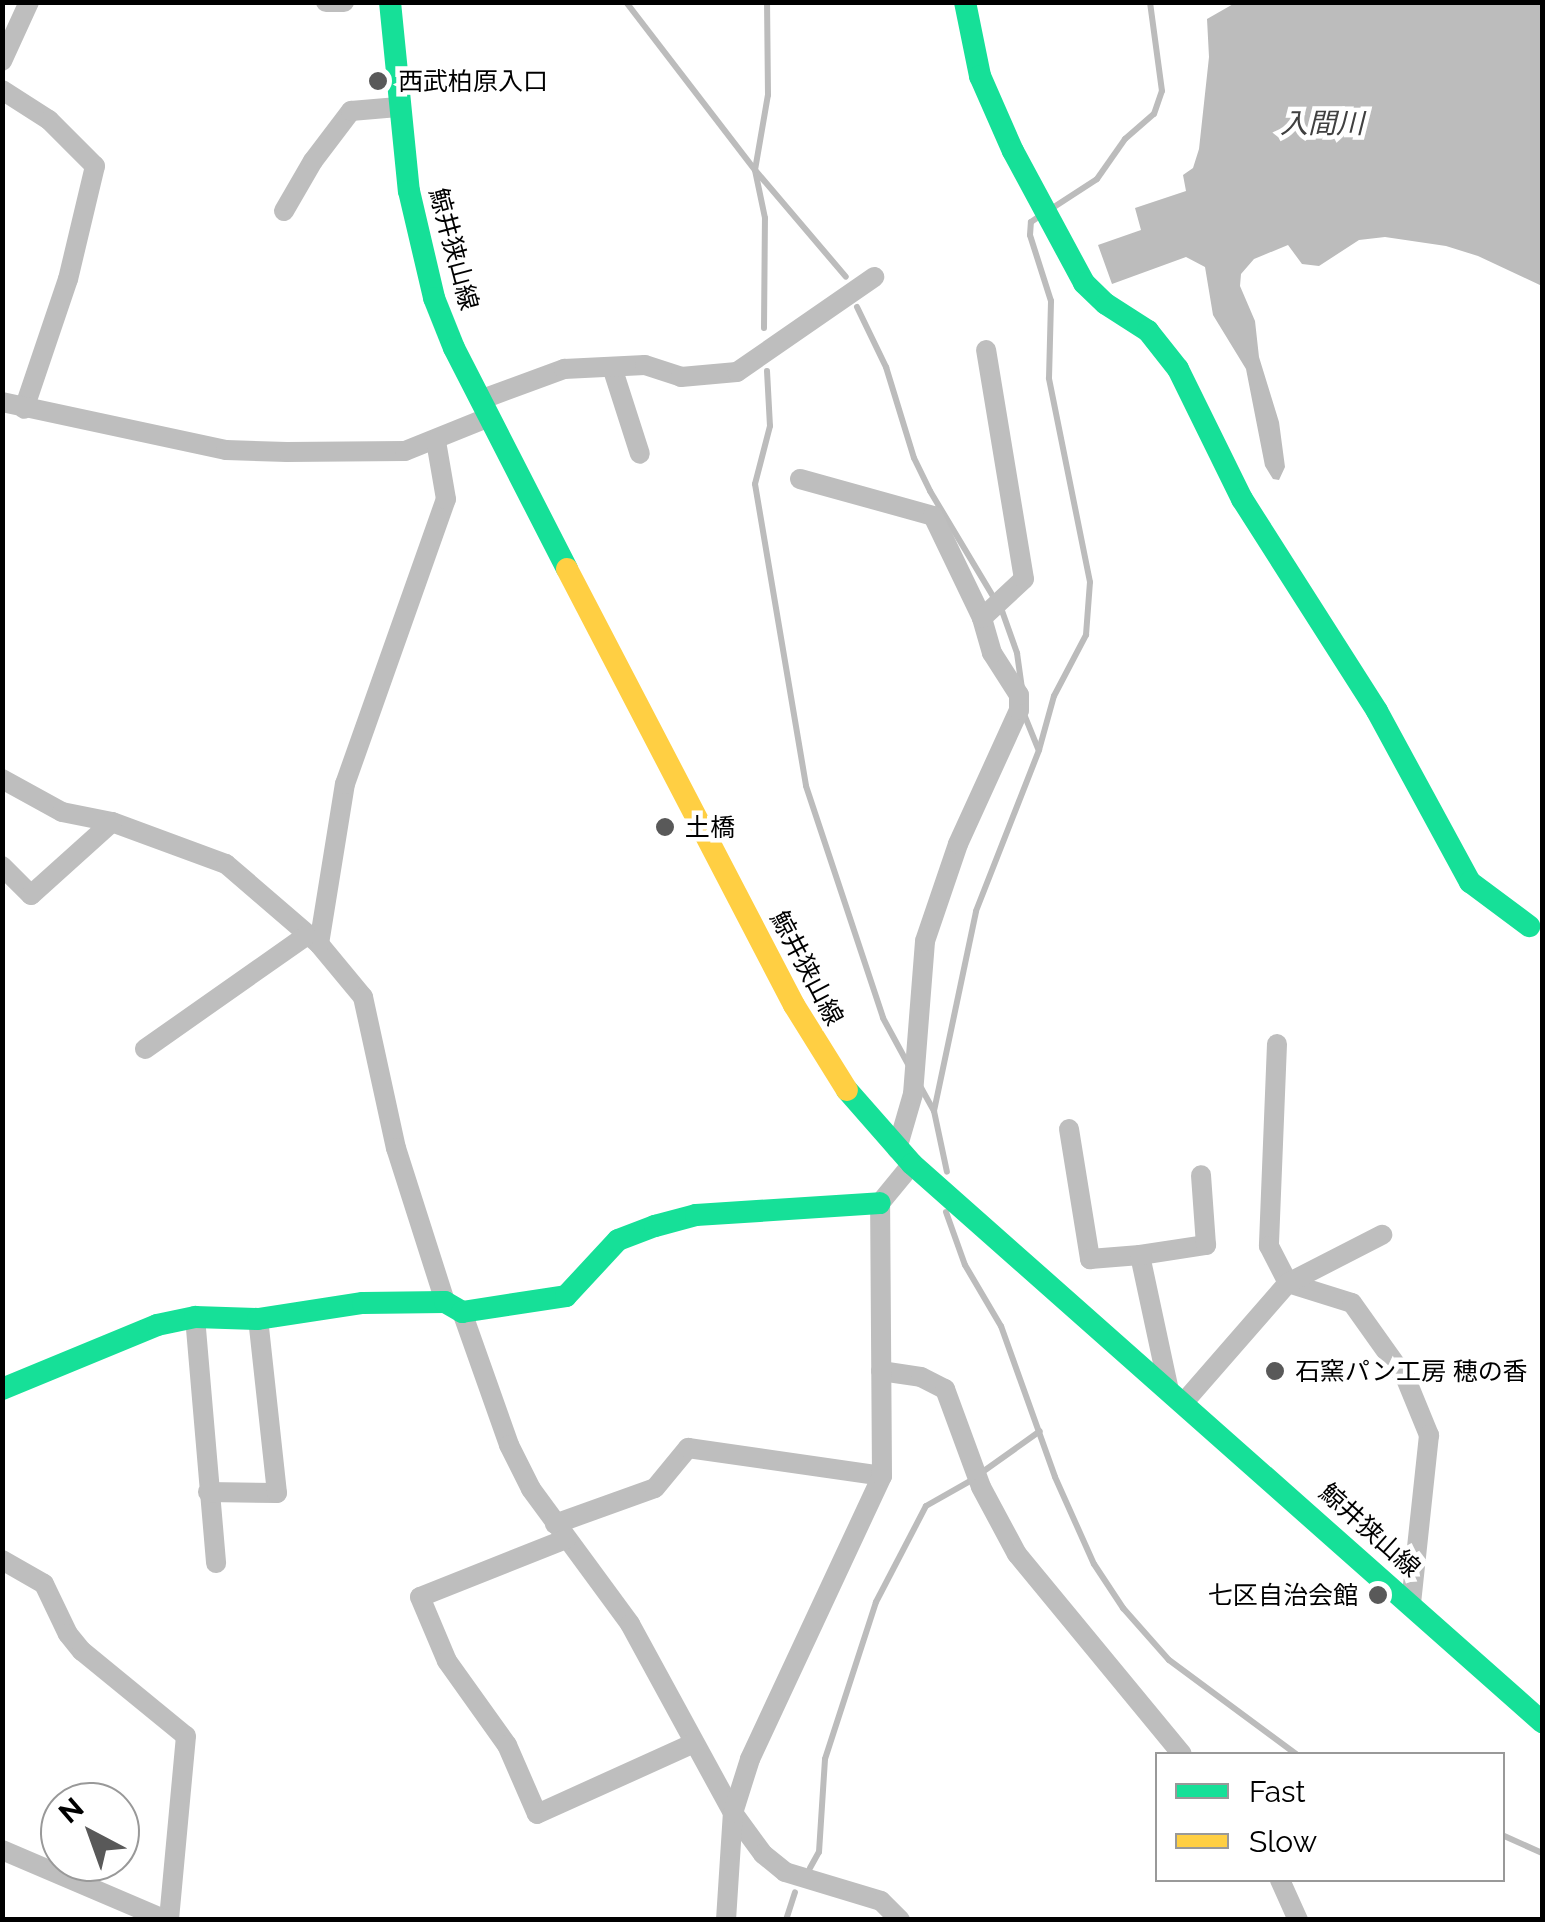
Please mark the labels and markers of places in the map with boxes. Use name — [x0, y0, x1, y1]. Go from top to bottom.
place label: 西武柏原入口 — [398, 66, 548, 96]
marker: 西武柏原入口 — [367, 70, 389, 92]
place label: 土橋 — [685, 812, 735, 842]
marker: 土橋 — [654, 816, 676, 838]
place label: 石窯パン工房 穂の香 — [1295, 1356, 1526, 1386]
marker: 石窯パン工房 穂の香 — [1264, 1360, 1286, 1382]
place label: 七区自治会館 — [1208, 1580, 1358, 1610]
marker: 七区自治会館 — [1367, 1584, 1389, 1606]

